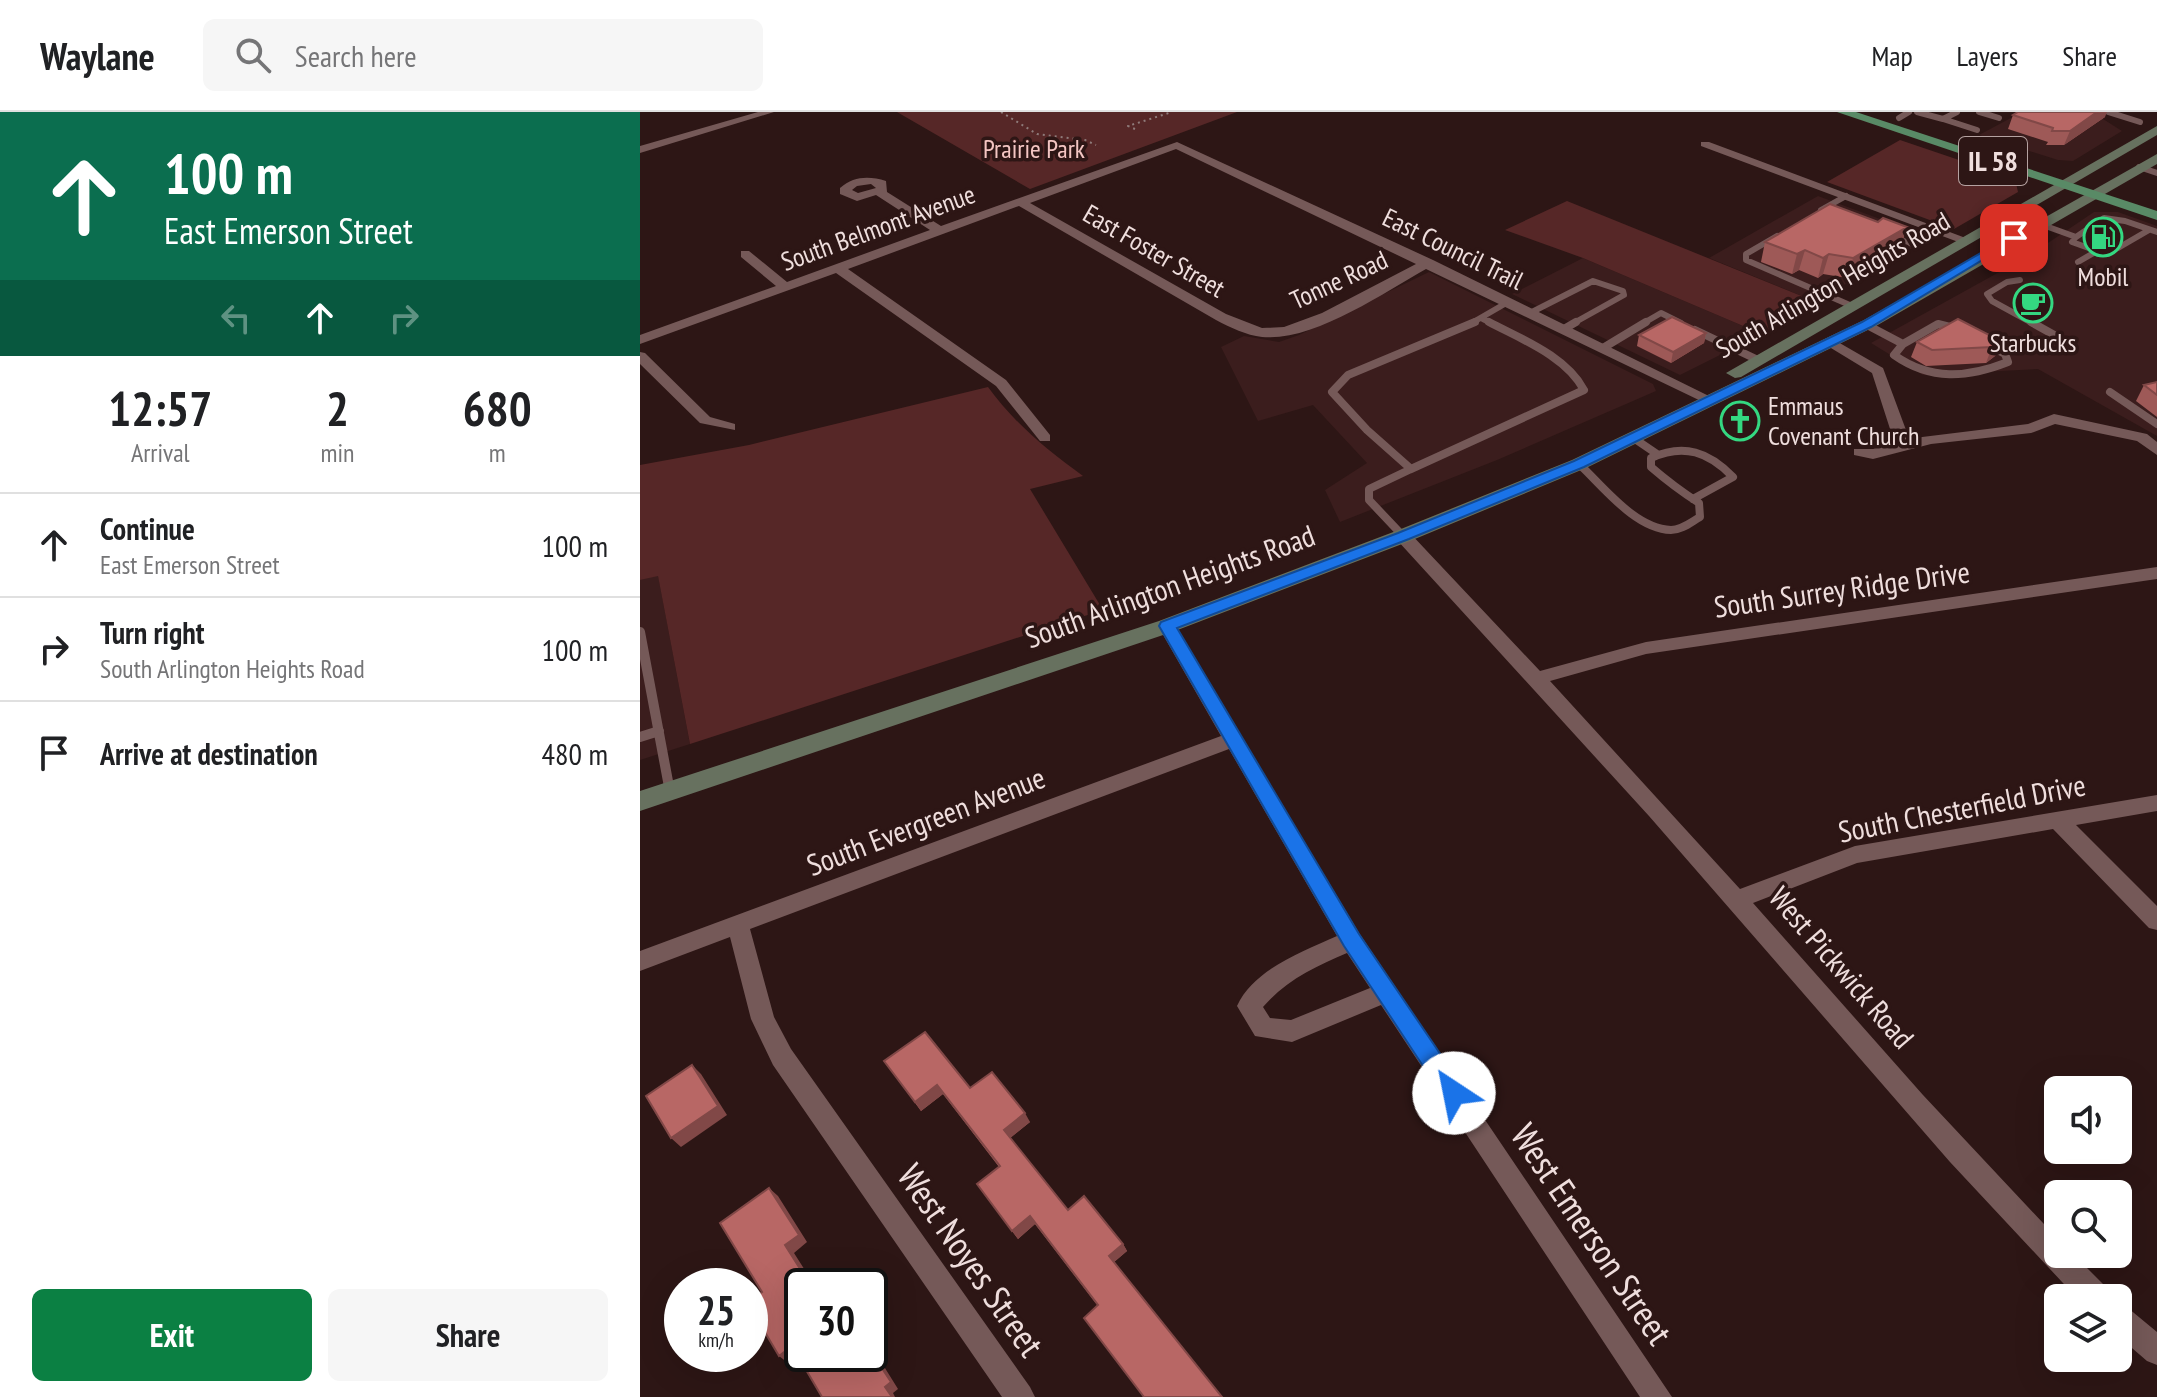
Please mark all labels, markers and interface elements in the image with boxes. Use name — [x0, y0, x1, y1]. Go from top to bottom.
search box — [203, 19, 763, 91]
text: Waylane — [40, 31, 155, 80]
icon: search — [231, 33, 275, 77]
text: Search here — [295, 36, 417, 75]
text: Map — [1871, 37, 1913, 74]
text: Layers — [1957, 37, 2018, 74]
text: Share — [2062, 37, 2117, 74]
park label: Prairie Park — [983, 132, 1085, 165]
text: 100 m — [164, 137, 293, 209]
road number: IL 58 — [1959, 137, 2027, 185]
icon: ahead — [32, 144, 136, 248]
street label: South Belmont Avenue — [776, 177, 979, 278]
street label: East Foster Street — [1078, 197, 1231, 304]
street label: East Council Trail — [1377, 200, 1529, 297]
street label: South Arlington Heights Road — [1710, 204, 1956, 365]
pin — [1980, 204, 2048, 272]
text: East Emerson Street — [164, 207, 413, 254]
icon: arrive — [1992, 216, 2036, 260]
fuel station icon: Mobil — [2082, 216, 2124, 258]
street label: Tonne Road — [1285, 243, 1393, 316]
place label: Mobil — [2078, 260, 2128, 293]
cafe icon: Starbucks — [2012, 282, 2054, 324]
icon: left — [214, 296, 258, 340]
icon: ahead — [298, 296, 342, 340]
icon: right — [382, 296, 426, 340]
place label: Starbucks — [1990, 326, 2076, 359]
text: 12:57 — [108, 377, 212, 439]
text: 2 — [326, 377, 349, 439]
text: 680 — [463, 377, 532, 439]
place label: Emmaus Covenant Church — [1768, 389, 1919, 452]
church icon: Emmaus Covenant Church — [1719, 400, 1761, 442]
text: Arrival — [131, 436, 190, 469]
text: min — [320, 436, 354, 469]
text: m — [489, 436, 506, 469]
text: Continue — [100, 509, 195, 548]
street label: South Arlington Heights Road — [1019, 515, 1320, 656]
icon: ahead — [32, 523, 76, 567]
text: 100 m — [542, 526, 608, 565]
text: East Emerson Street — [100, 548, 280, 581]
street label: South Surrey Ridge Drive — [1711, 551, 1972, 626]
text: Turn right — [100, 613, 204, 652]
icon: right — [32, 627, 76, 671]
text: 100 m — [542, 630, 608, 669]
text: South Arlington Heights Road — [100, 652, 365, 685]
icon: arrive — [32, 731, 76, 775]
text: Arrive at destination — [100, 734, 318, 773]
text: 480 m — [542, 734, 608, 773]
street label: South Evergreen Avenue — [801, 757, 1050, 884]
street label: South Chesterfield Drive — [1835, 764, 2089, 851]
street label: West Pickwick Road — [1761, 878, 1923, 1056]
position arrow — [1412, 1051, 1496, 1135]
map controls — [2044, 1076, 2132, 1372]
button: sound — [2044, 1076, 2132, 1164]
street label: West Emerson Street — [1501, 1114, 1684, 1353]
street label: West Noyes Street — [888, 1154, 1055, 1365]
button: search — [2044, 1180, 2132, 1268]
speed limit sign: 30 — [784, 1268, 888, 1372]
text: 25 — [697, 1284, 735, 1336]
button: layers — [2044, 1284, 2132, 1372]
button: Exit — [32, 1289, 312, 1381]
button: Share — [328, 1289, 608, 1381]
text: km/h — [698, 1327, 734, 1353]

